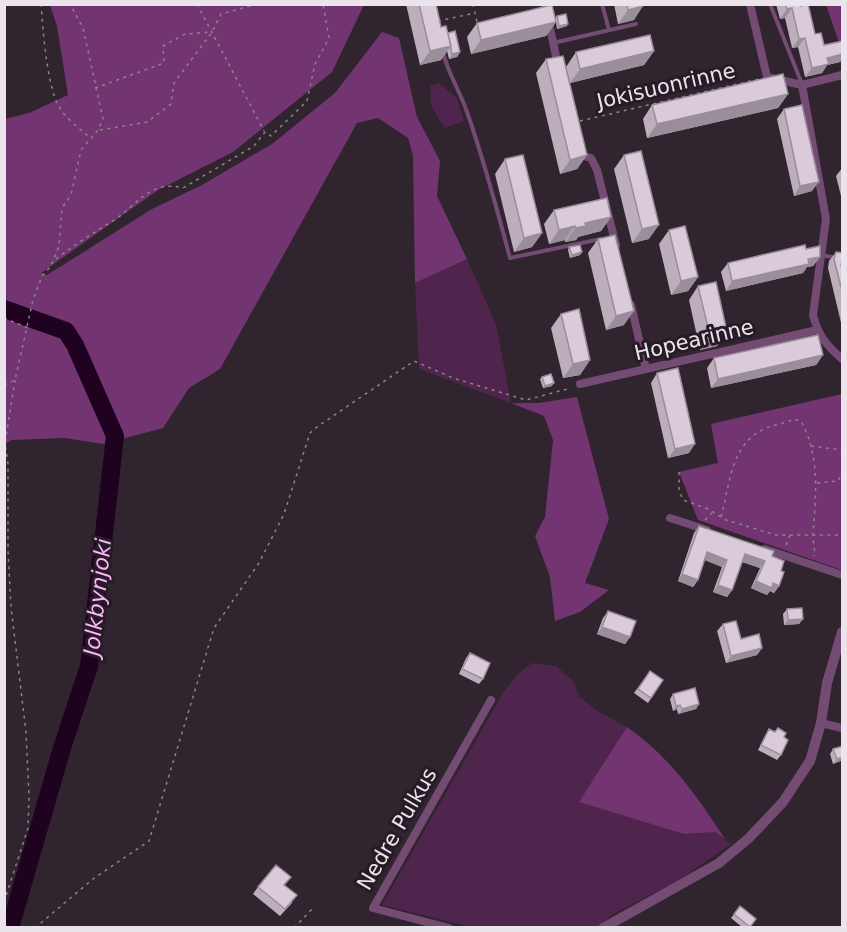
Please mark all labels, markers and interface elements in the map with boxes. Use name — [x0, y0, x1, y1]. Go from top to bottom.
street label: Jokisuonrinne — [592, 58, 738, 114]
street label: Hopearinne — [632, 315, 756, 365]
water label: Jolkbynjoki — [78, 537, 116, 661]
street label: Nedre Pulkus — [352, 764, 442, 894]

